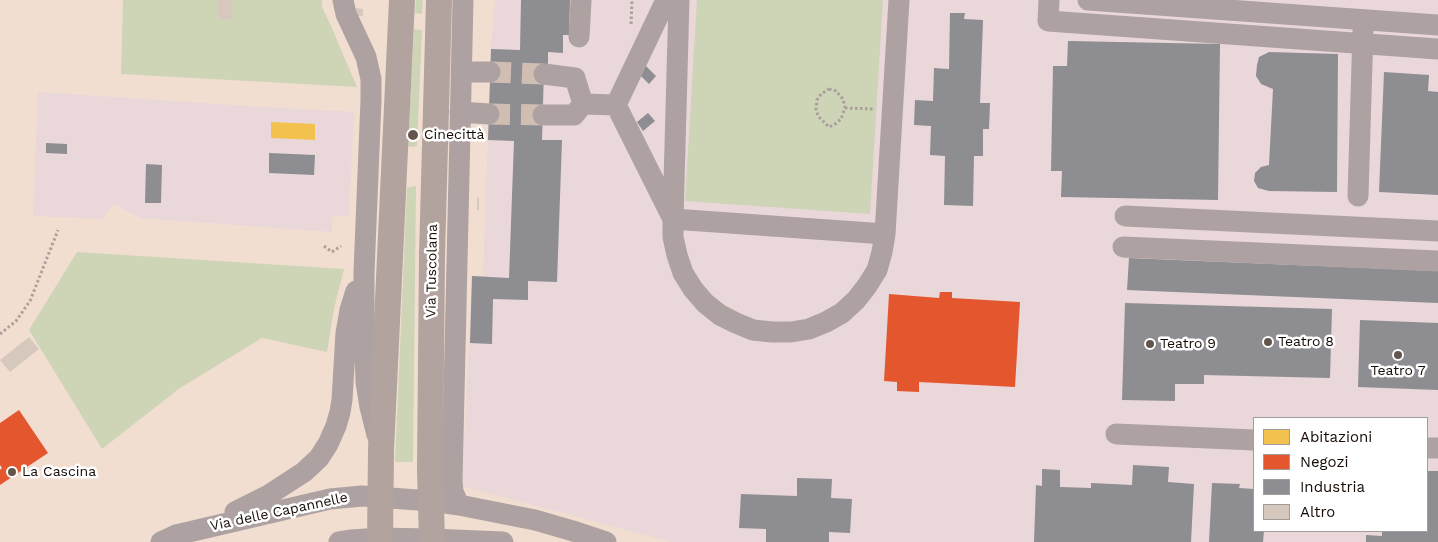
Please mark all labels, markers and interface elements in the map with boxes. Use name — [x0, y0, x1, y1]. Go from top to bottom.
place label: Cinecittà — [424, 127, 484, 143]
marker: Cinecittà — [406, 128, 420, 142]
street label: Via Tuscolana — [423, 224, 441, 318]
place label: Teatro 8 — [1278, 334, 1334, 350]
place label: Teatro 9 — [1160, 336, 1216, 352]
marker: Teatro 8 — [1262, 336, 1274, 348]
marker: Teatro 9 — [1144, 338, 1156, 350]
marker: Teatro 7 — [1392, 349, 1404, 361]
place label: Teatro 7 — [1370, 363, 1426, 379]
legend — [1253, 417, 1428, 532]
text: Abitazioni — [1300, 428, 1372, 446]
text: Negozi — [1300, 453, 1348, 471]
place label: La Cascina — [22, 464, 96, 480]
marker: La Cascina — [6, 466, 18, 478]
text: Industria — [1300, 478, 1365, 496]
street label: Via delle Capannelle — [209, 489, 349, 535]
text: Altro — [1300, 503, 1335, 521]

